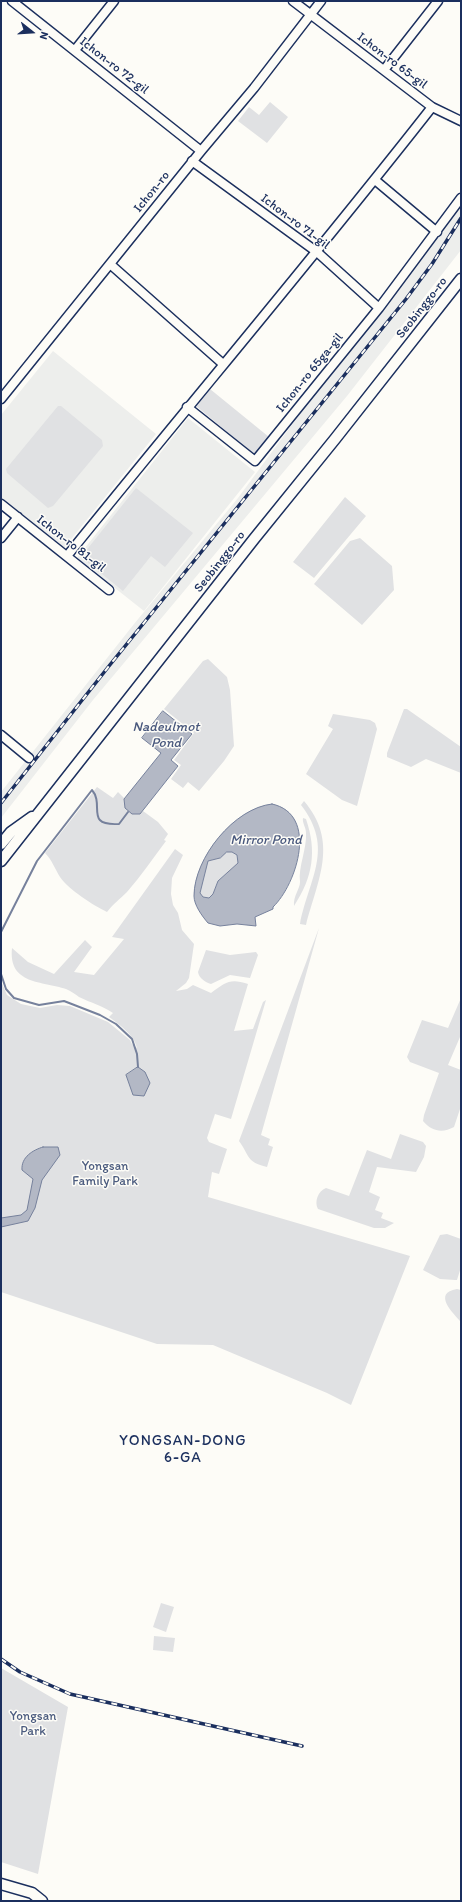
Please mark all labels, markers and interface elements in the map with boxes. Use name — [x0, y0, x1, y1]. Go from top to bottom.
north arrow — [12, 12, 52, 52]
street label: Ichon-ro 65-gil — [354, 29, 430, 93]
text: N — [37, 30, 51, 41]
street label: Ichon-ro 72-gil — [76, 34, 152, 98]
street label: Ichon-ro — [131, 168, 173, 216]
street label: Ichon-ro 71-gil — [257, 191, 333, 253]
street label: Seobinggo-ro — [393, 274, 451, 342]
street label: Ichon-ro 65ga-gil — [273, 330, 347, 416]
street label: Ichon-ro 81-gil — [33, 512, 109, 576]
street label: Seobinggo-ro — [191, 528, 249, 596]
water label: Nadeulmot Pond — [132, 719, 200, 752]
water label: Mirror Pond — [230, 832, 302, 848]
park label: Yongsan Family Park — [72, 1159, 138, 1190]
district label: YONGSAN-DONG 6-GA — [119, 1432, 247, 1467]
park label: Yongsan Park — [10, 1709, 56, 1740]

